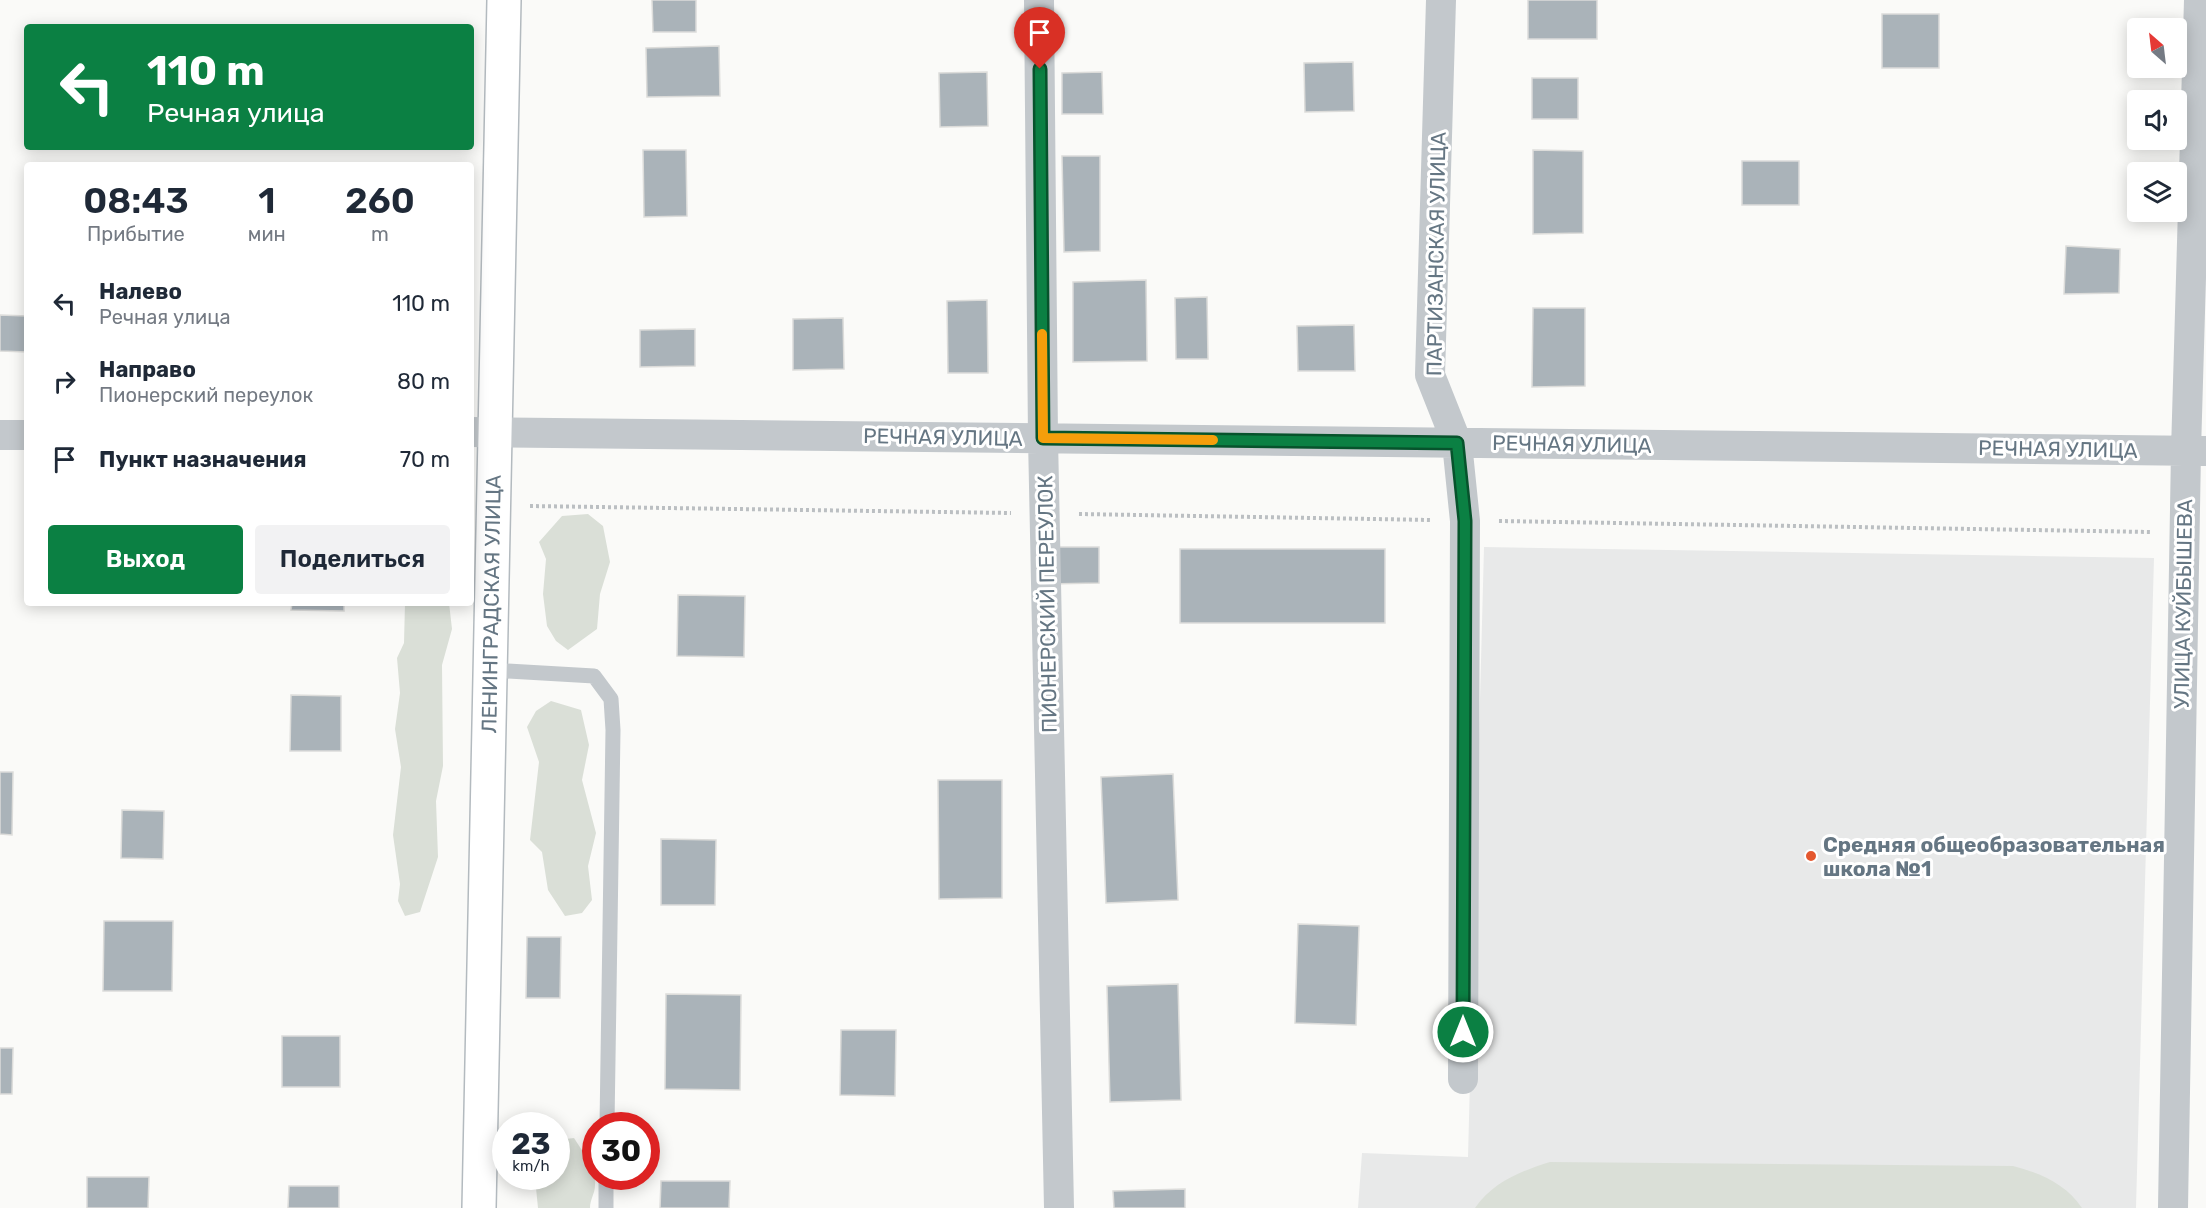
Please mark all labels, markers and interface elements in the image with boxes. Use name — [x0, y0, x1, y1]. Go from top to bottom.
pin — [1014, 7, 1065, 69]
icon: arrive — [1023, 16, 1056, 49]
north arrow — [2127, 18, 2187, 78]
map controls — [2127, 18, 2187, 222]
text: 110 m — [147, 46, 265, 96]
icon: left — [48, 48, 126, 126]
button: sound — [2127, 90, 2187, 150]
text: Речная улица — [147, 97, 325, 129]
street label: ПАРТИЗАНСКАЯ УЛИЦА — [1421, 132, 1451, 376]
button: layers — [2127, 162, 2187, 222]
text: 08:43 — [83, 179, 189, 222]
text: 1 — [258, 179, 275, 222]
text: 260 — [345, 179, 415, 222]
text: Прибытие — [87, 222, 185, 246]
text: мин — [248, 222, 286, 246]
text: m — [371, 222, 389, 246]
text: Налево — [99, 278, 182, 305]
icon: left — [48, 287, 81, 320]
text: 110 m — [392, 290, 450, 317]
text: Речная улица — [99, 305, 231, 329]
text: Направо — [99, 356, 196, 383]
icon: right — [48, 365, 81, 398]
text: 80 m — [397, 368, 450, 395]
text: Пионерский переулок — [99, 383, 313, 407]
street label: РЕЧНАЯ УЛИЦА — [863, 423, 1023, 451]
street label: РЕЧНАЯ УЛИЦА — [1492, 430, 1652, 458]
street label: РЕЧНАЯ УЛИЦА — [1978, 435, 2138, 463]
icon: arrive — [48, 443, 81, 476]
text: Пункт назначения — [99, 446, 307, 473]
text: 70 m — [400, 446, 450, 473]
street label: ЛЕНИНГРАДСКАЯ УЛИЦА — [476, 475, 506, 733]
street label: ПИОНЕРСКИЙ ПЕРЕУЛОК — [1032, 475, 1062, 733]
street label: УЛИЦА КУЙБЫШЕВА — [2169, 499, 2197, 709]
button: Выход — [48, 525, 243, 594]
button: Поделиться — [255, 525, 450, 594]
place label: Средняя общеобразовательная школа №1 — [1823, 832, 2165, 881]
marker: Средняя общеобразовательная школа №1 — [1804, 849, 1818, 863]
position arrow — [1431, 1000, 1495, 1064]
speed limit sign: 30 — [582, 1112, 660, 1190]
text: 23 — [511, 1126, 551, 1162]
text: km/h — [512, 1157, 550, 1175]

